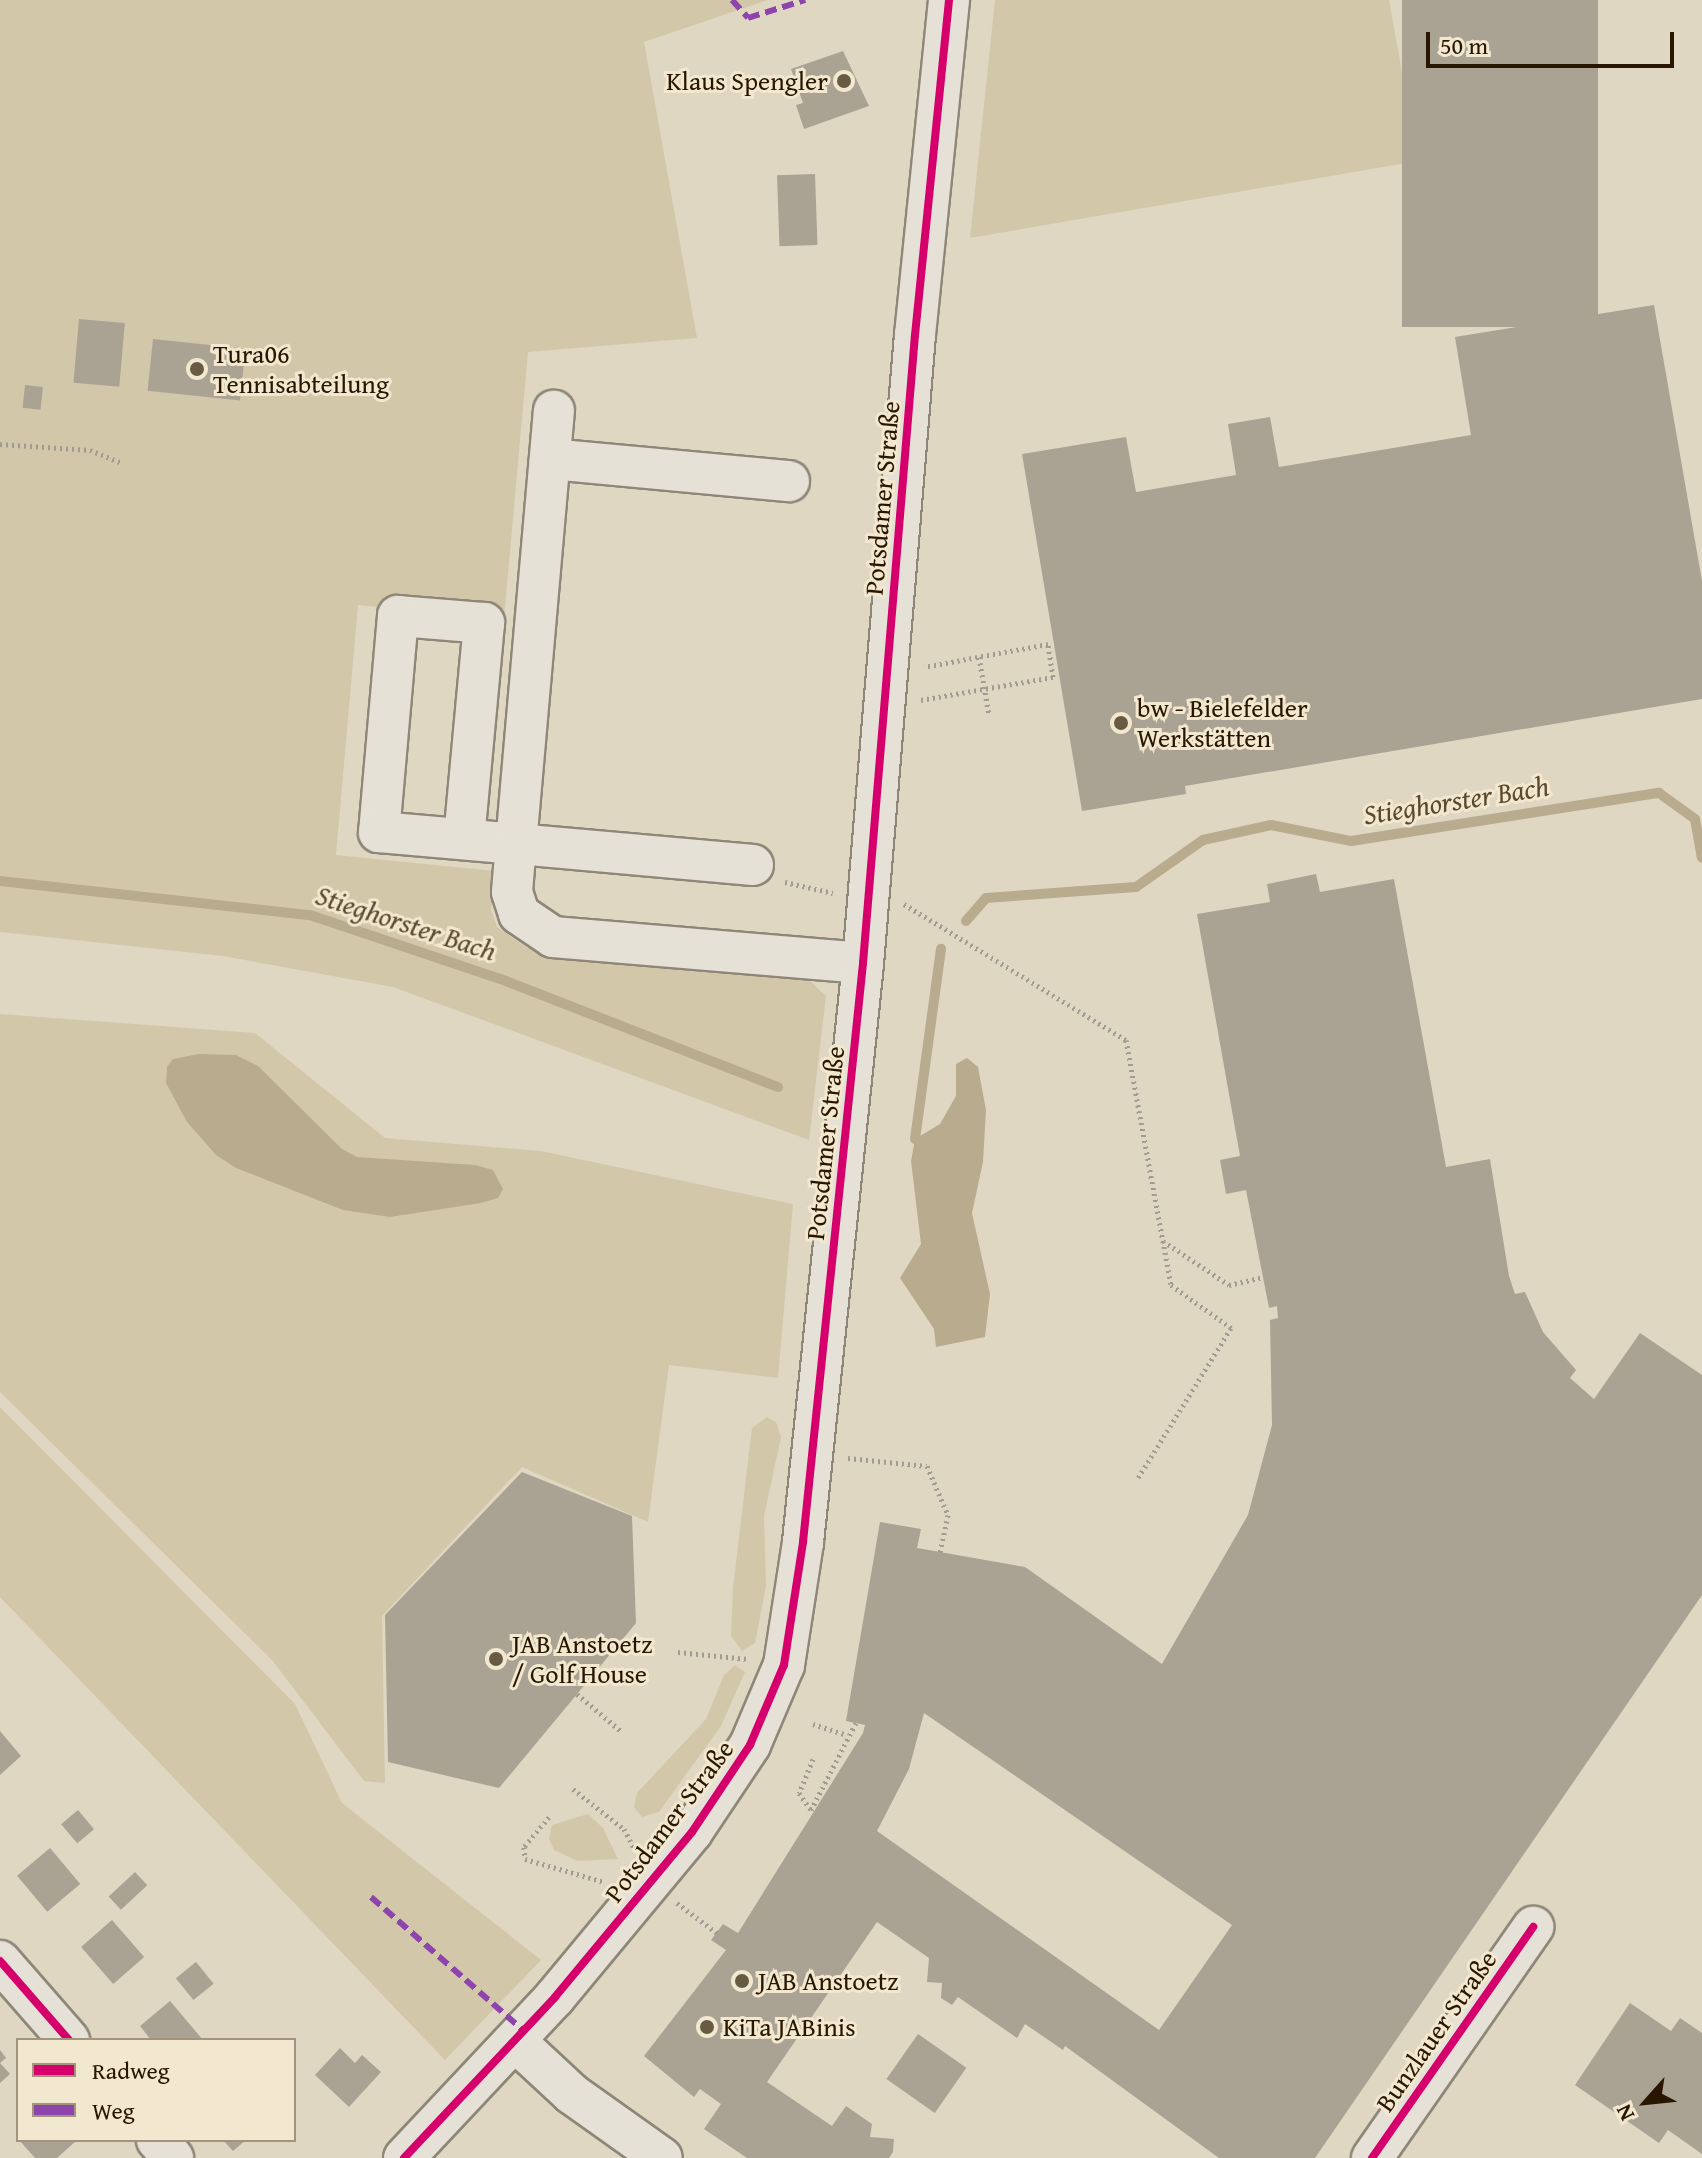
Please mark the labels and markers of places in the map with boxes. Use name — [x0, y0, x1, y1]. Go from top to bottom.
place label: Klaus Spengler — [666, 65, 828, 97]
marker: Klaus Spengler — [835, 72, 853, 90]
place label: Tura06 Tennisabteilung — [213, 338, 389, 400]
marker: Tura06 Tennisabteilung — [188, 360, 206, 378]
place label: bw - Bielefelder Werkstätten — [1137, 692, 1308, 754]
marker: bw - Bielefelder Werkstätten — [1112, 714, 1130, 732]
place label: JAB Anstoetz / Golf House — [512, 1628, 652, 1690]
marker: JAB Anstoetz / Golf House — [487, 1650, 505, 1668]
place label: JAB Anstoetz — [758, 1965, 898, 1997]
marker: JAB Anstoetz — [733, 1972, 751, 1990]
place label: KiTa JABinis — [723, 2011, 855, 2043]
marker: KiTa JABinis — [698, 2018, 716, 2036]

